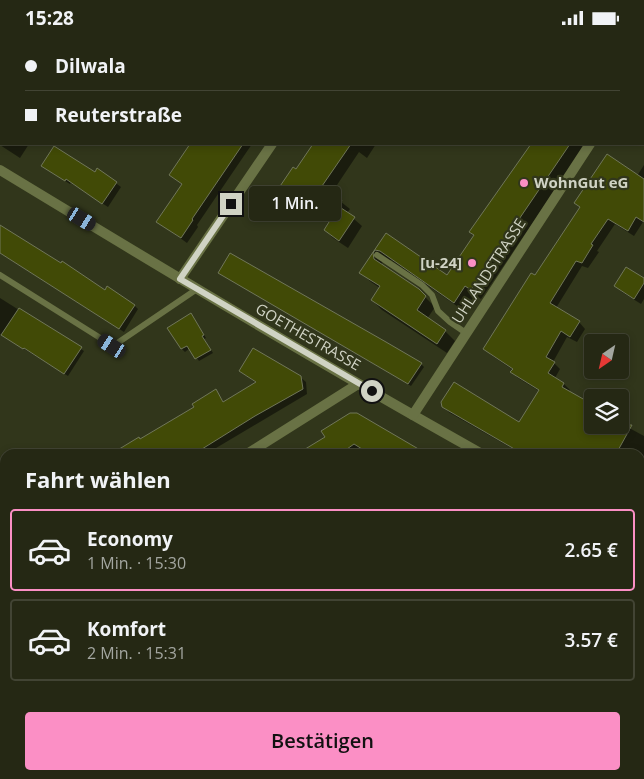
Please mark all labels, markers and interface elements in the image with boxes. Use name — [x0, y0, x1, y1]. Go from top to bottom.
text: 15:28 — [25, 5, 74, 31]
text: Dilwala — [55, 53, 126, 79]
text: Reuterstraße — [55, 102, 182, 128]
place label: WohnGut eG — [534, 172, 628, 192]
marker: WohnGut eG — [518, 177, 530, 189]
callout: 1 Min. — [248, 187, 341, 221]
text: 1 Min. — [271, 192, 319, 214]
route end — [220, 193, 242, 215]
car — [65, 205, 98, 233]
street label: UHLANDSTRASSE — [447, 214, 530, 327]
place label: [u-24] — [420, 252, 462, 272]
marker: [u-24] — [466, 257, 478, 269]
street label: GOETHESTRASSE — [252, 298, 365, 374]
car — [95, 332, 128, 360]
north arrow — [584, 334, 629, 379]
map controls — [584, 334, 629, 434]
route start — [361, 380, 383, 402]
button: layers — [584, 389, 629, 434]
text: Fahrt wählen — [25, 464, 171, 494]
text: Economy — [87, 526, 173, 552]
icon: car — [27, 528, 72, 573]
text: 2.65 € — [564, 537, 618, 563]
text: 1 Min. · 15:30 — [87, 552, 186, 574]
text: Komfort — [87, 616, 166, 642]
icon: car — [27, 618, 72, 663]
text: 3.57 € — [564, 627, 618, 653]
text: 2 Min. · 15:31 — [87, 642, 186, 664]
button: Bestätigen — [25, 712, 620, 770]

